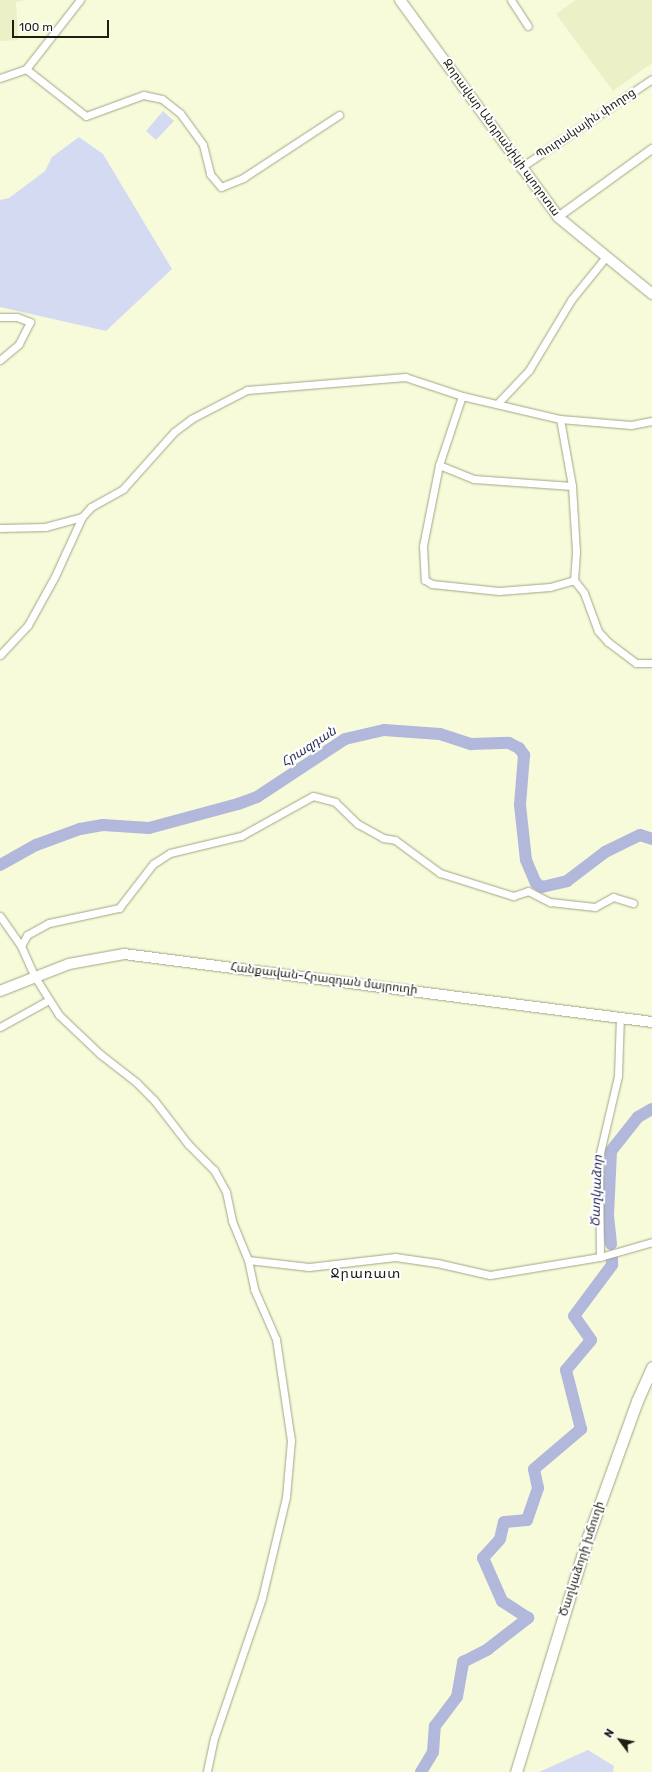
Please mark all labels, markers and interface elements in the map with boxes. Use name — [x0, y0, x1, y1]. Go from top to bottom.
scale bar — [14, 12, 111, 38]
text: 100 m — [19, 20, 53, 34]
street label: Զորավար Անդրանիկի պողոտա — [439, 57, 563, 219]
street label: Պուրակային փողոց — [534, 85, 638, 163]
water label: Հրազդան — [279, 724, 339, 770]
street label: Հանքավան-Հրազդան մայրուղի — [230, 960, 418, 998]
water label: Ծաղկաձոր — [588, 1155, 606, 1227]
district label: Ջրառատ — [331, 1266, 401, 1282]
street label: Ծաղկաձորի խճուղի — [557, 1500, 607, 1618]
north arrow — [600, 1720, 640, 1760]
text: N — [602, 1727, 617, 1740]

